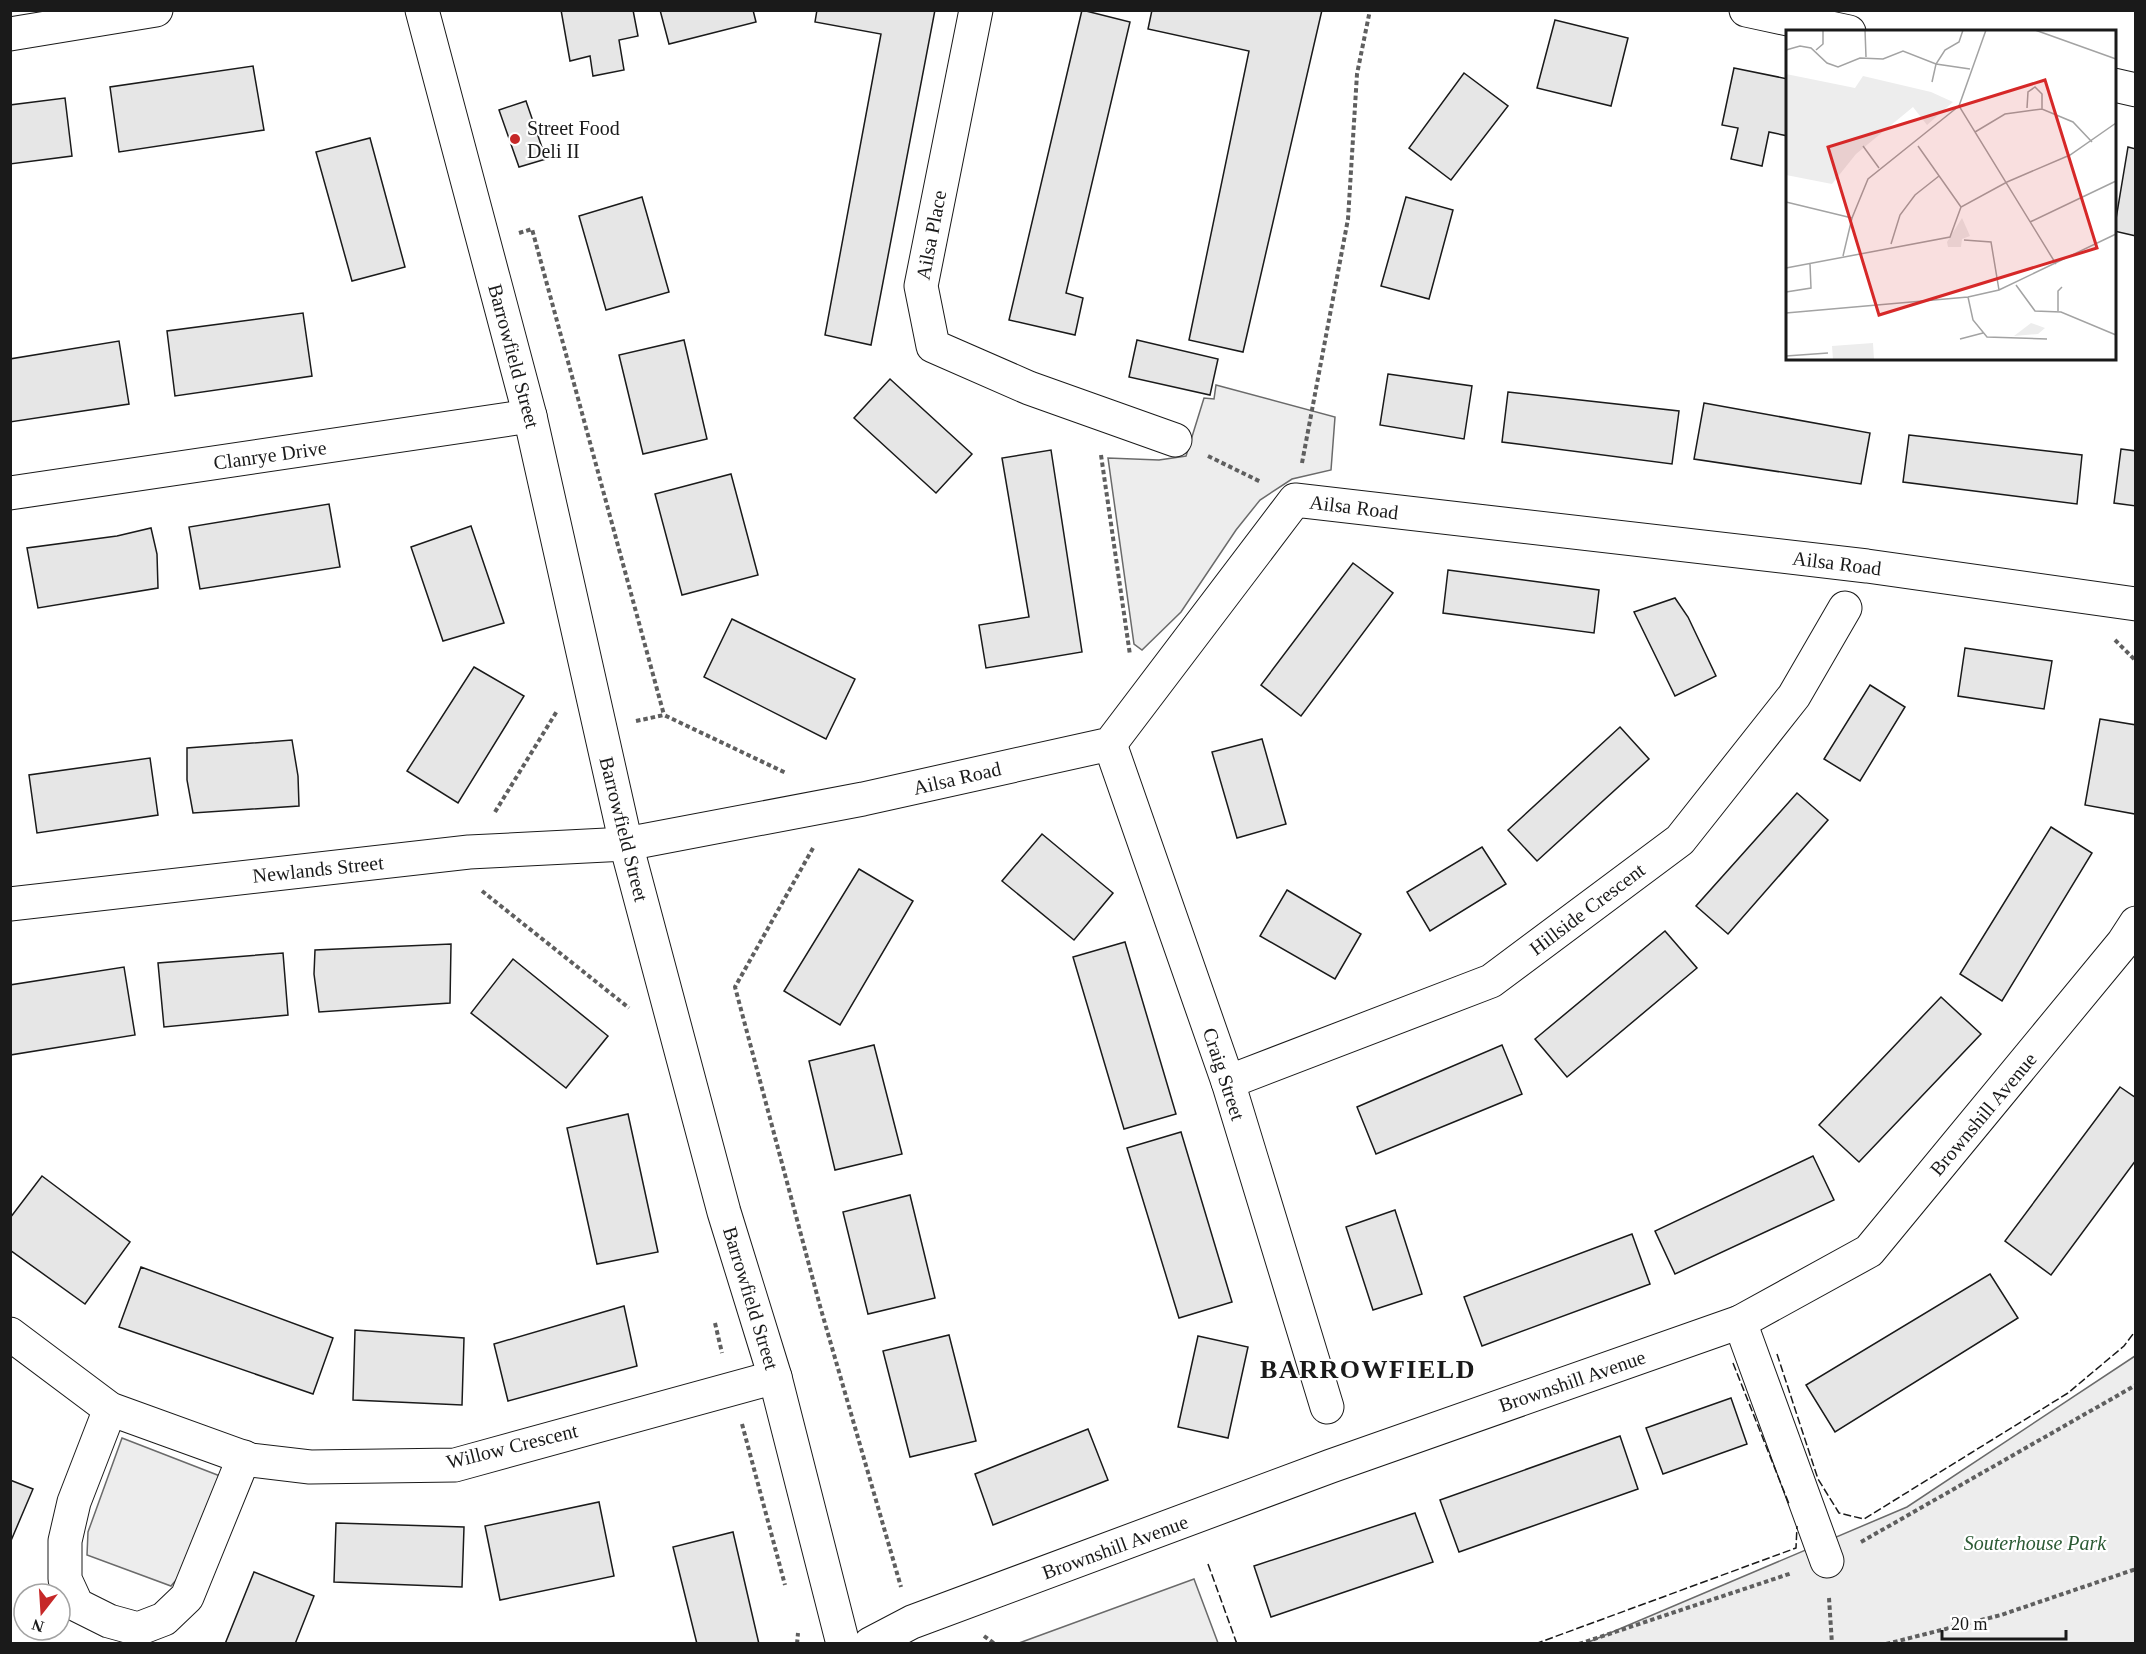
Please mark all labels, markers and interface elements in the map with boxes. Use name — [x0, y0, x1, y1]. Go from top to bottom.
inset map — [1786, 30, 2116, 360]
place label: Street Food Deli II — [527, 117, 620, 162]
marker: Street Food Deli II — [508, 132, 522, 146]
street label: Ailsa Place — [912, 188, 950, 282]
street label: Barrowfield Street — [484, 282, 544, 431]
street label: Clanrye Drive — [212, 436, 328, 475]
street label: Ailsa Road — [1308, 491, 1400, 523]
street label: Ailsa Road — [1791, 547, 1883, 579]
street label: Barrowfield Street — [595, 754, 653, 904]
street label: Ailsa Road — [911, 757, 1003, 799]
street label: Newlands Street — [251, 851, 385, 887]
street label: Hillside Crescent — [1525, 858, 1649, 959]
street label: Craig Street — [1198, 1025, 1249, 1124]
street label: Brownshill Avenue — [1925, 1048, 2041, 1180]
street label: Barrowfield Street — [719, 1224, 783, 1373]
street label: Brownshill Avenue — [1496, 1346, 1648, 1416]
district label: BARROWFIELD — [1260, 1355, 1476, 1384]
street label: Willow Crescent — [444, 1419, 580, 1473]
street label: Brownshill Avenue — [1039, 1510, 1191, 1584]
park label: Souterhouse Park — [1964, 1532, 2107, 1554]
north arrow — [12, 1582, 72, 1642]
scale bar — [1942, 1603, 2066, 1641]
text: 20 m — [1951, 1614, 1988, 1634]
text: N — [29, 1616, 46, 1636]

